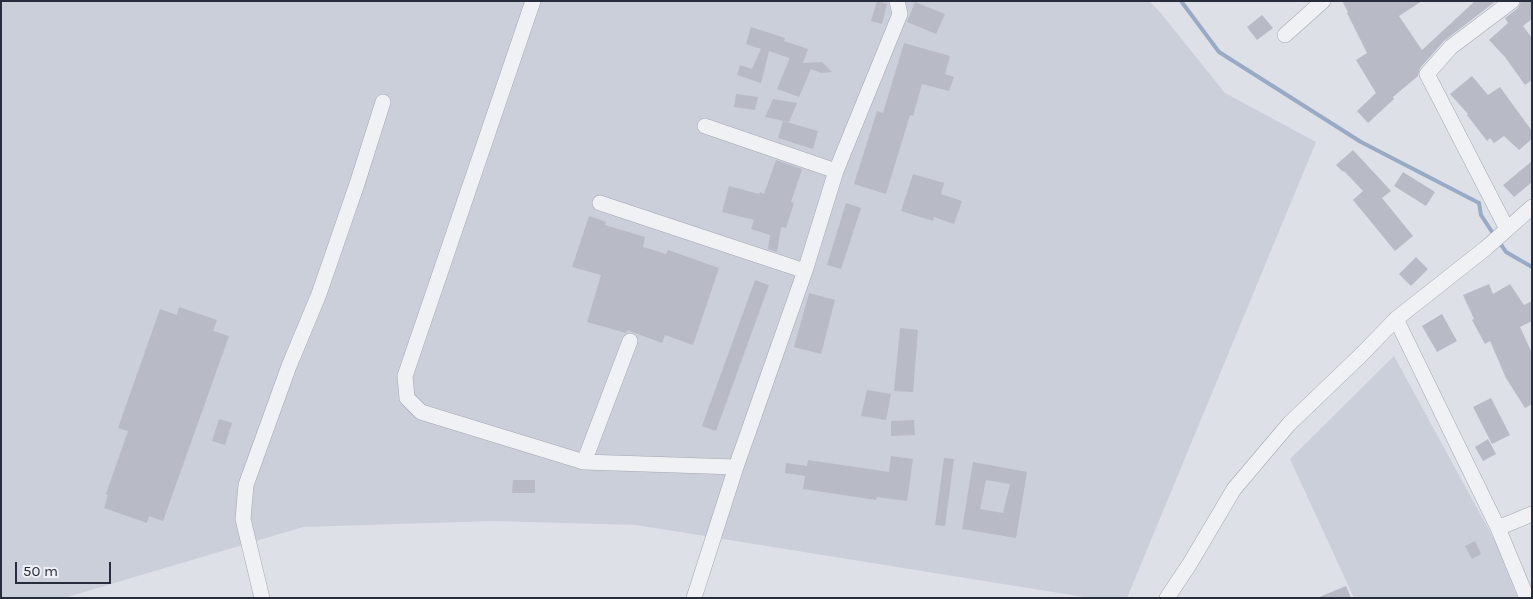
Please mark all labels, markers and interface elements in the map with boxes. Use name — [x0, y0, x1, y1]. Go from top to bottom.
scale bar — [18, 552, 114, 584]
text: 50 m — [23, 562, 58, 580]

